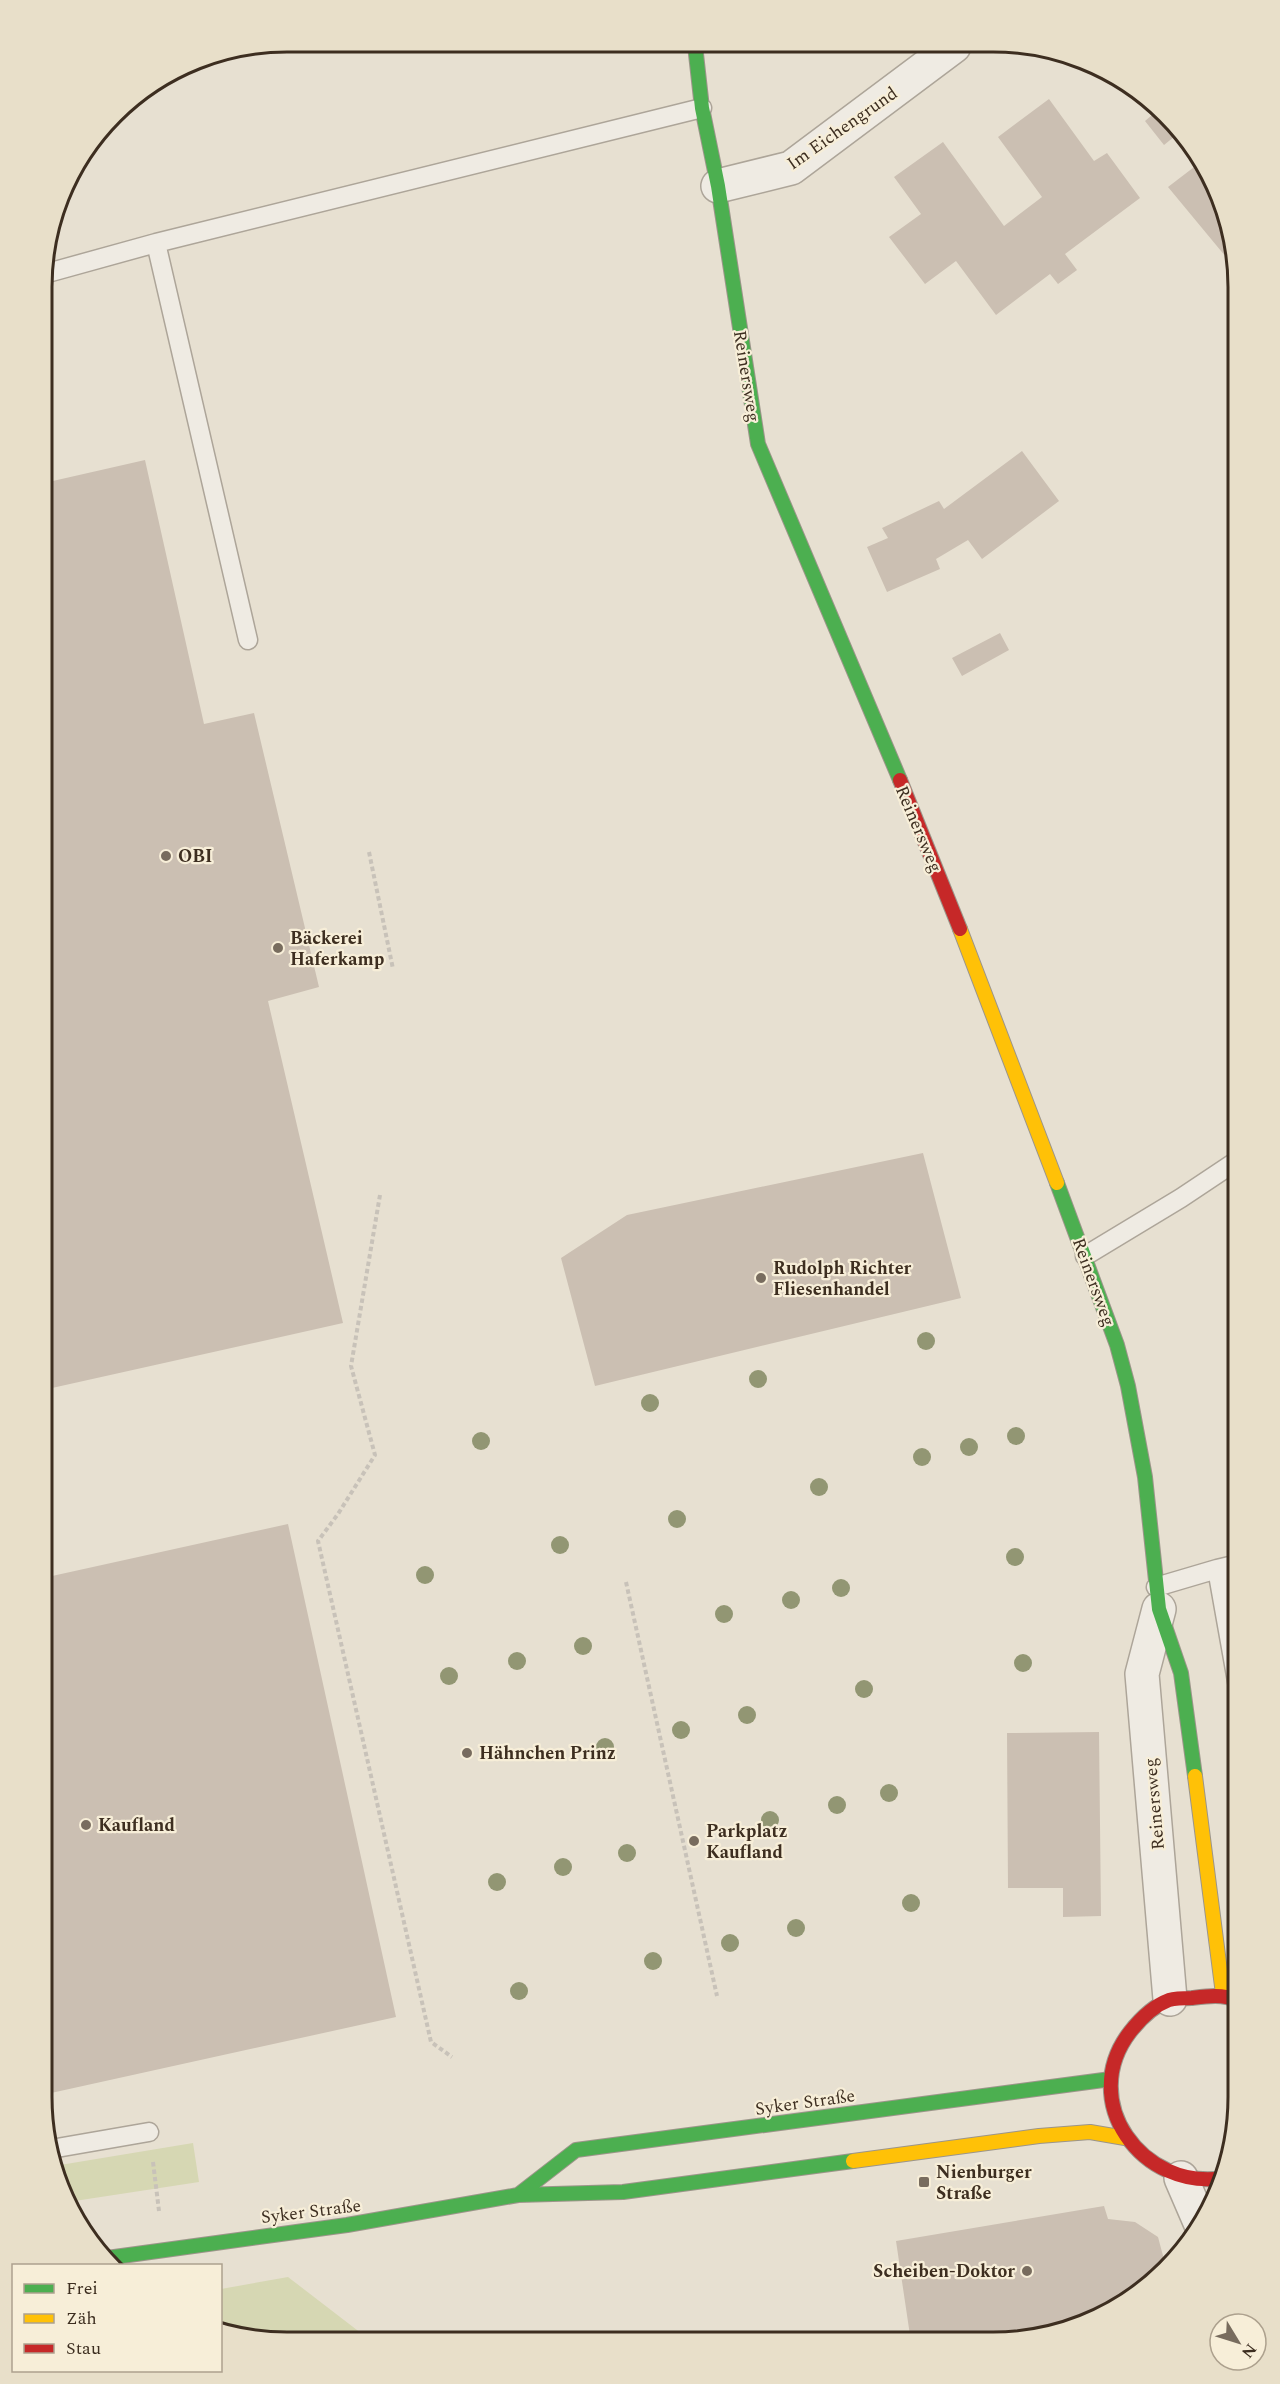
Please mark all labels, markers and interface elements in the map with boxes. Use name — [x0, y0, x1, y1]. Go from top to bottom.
street label: Im Eichengrund — [781, 80, 903, 177]
street label: Reinersweg — [726, 328, 767, 424]
street label: Reinersweg — [888, 781, 949, 877]
place label: OBI — [178, 843, 212, 870]
marker: OBI — [159, 849, 173, 863]
place label: Bäckerei Haferkamp — [290, 925, 384, 973]
marker: Bäckerei Haferkamp — [271, 941, 285, 955]
street label: Reinersweg — [1065, 1234, 1122, 1330]
place label: Rudolph Richter Fliesenhandel — [773, 1255, 912, 1303]
marker: Rudolph Richter Fliesenhandel — [754, 1271, 768, 1285]
place label: Hähnchen Prinz — [479, 1740, 616, 1767]
marker: Hähnchen Prinz — [460, 1746, 474, 1760]
street label: Reinersweg — [1137, 1757, 1172, 1851]
place label: Kaufland — [98, 1812, 175, 1839]
marker: Kaufland — [79, 1818, 93, 1832]
place label: Parkplatz Kaufland — [706, 1818, 788, 1866]
marker: Parkplatz Kaufland — [687, 1834, 701, 1848]
street label: Syker Straße — [753, 2082, 857, 2123]
place label: Nienburger Straße — [936, 2159, 1032, 2207]
marker: Nienburger Straße — [917, 2175, 931, 2189]
street label: Syker Straße — [259, 2192, 363, 2231]
place label: Scheiben-Doktor — [873, 2258, 1015, 2285]
legend — [12, 2264, 222, 2372]
marker: Scheiben-Doktor — [1020, 2264, 1034, 2278]
text: Frei — [66, 2275, 98, 2302]
text: Zäh — [66, 2305, 97, 2332]
north arrow — [1208, 2312, 1268, 2372]
text: Stau — [66, 2335, 101, 2362]
text: N — [1236, 2338, 1263, 2363]

